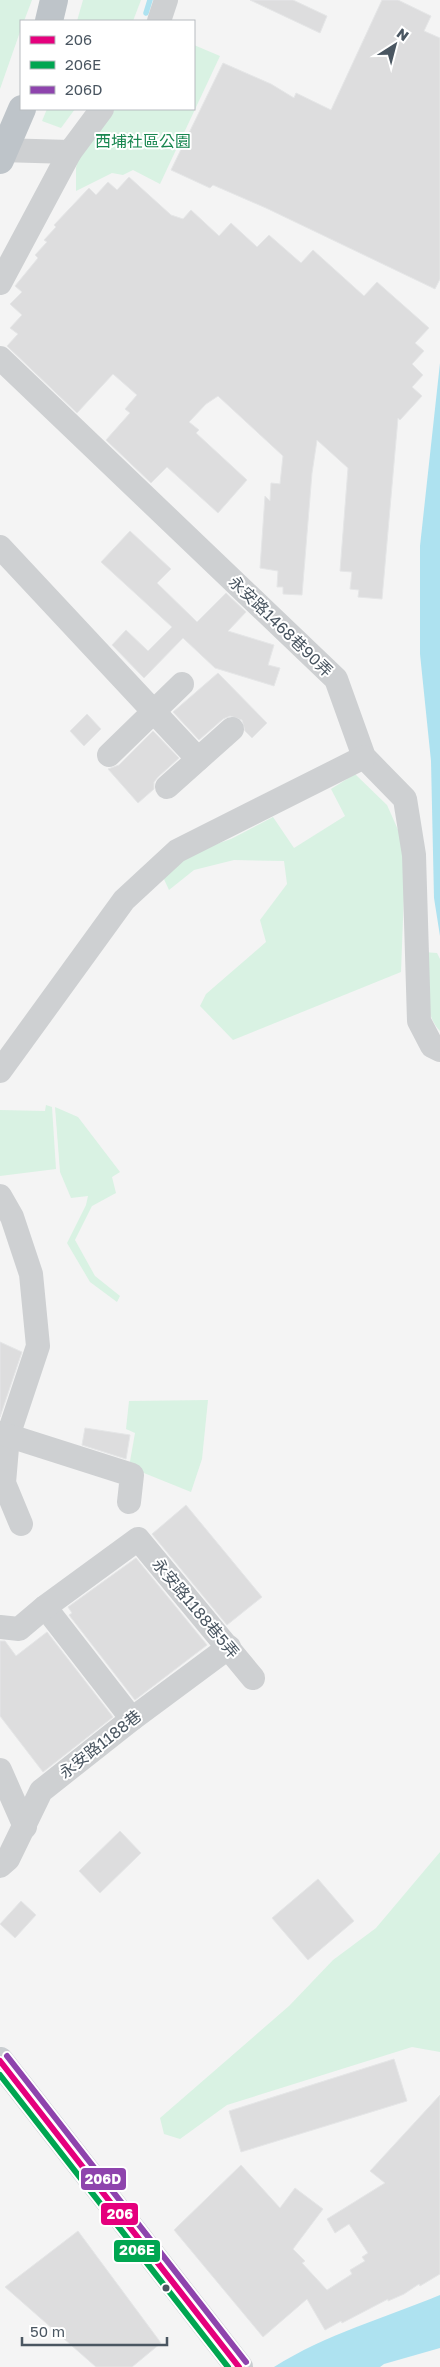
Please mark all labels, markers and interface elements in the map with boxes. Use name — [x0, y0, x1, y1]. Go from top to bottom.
legend — [20, 20, 195, 110]
north arrow — [370, 20, 420, 70]
text: N — [394, 24, 412, 44]
text: 206 — [65, 30, 92, 48]
text: 206E — [65, 55, 101, 73]
text: 206D — [65, 80, 103, 98]
park label: 西埔社區公園 — [95, 131, 191, 151]
street label: 永安路1468巷90弄 — [225, 571, 337, 681]
street label: 永安路1188巷5弄 — [148, 1554, 244, 1662]
street label: 永安路1188巷 — [55, 1706, 145, 1782]
line badge: 206D — [80, 2167, 127, 2191]
text: 206D — [85, 2170, 121, 2187]
line badge: 206 — [100, 2202, 139, 2226]
text: 206 — [107, 2205, 133, 2222]
line badge: 206E — [113, 2239, 161, 2263]
text: 206E — [119, 2241, 155, 2258]
unlabelled marker — [161, 2283, 171, 2293]
scale bar — [22, 2314, 168, 2346]
text: 50 m — [30, 2322, 65, 2340]

